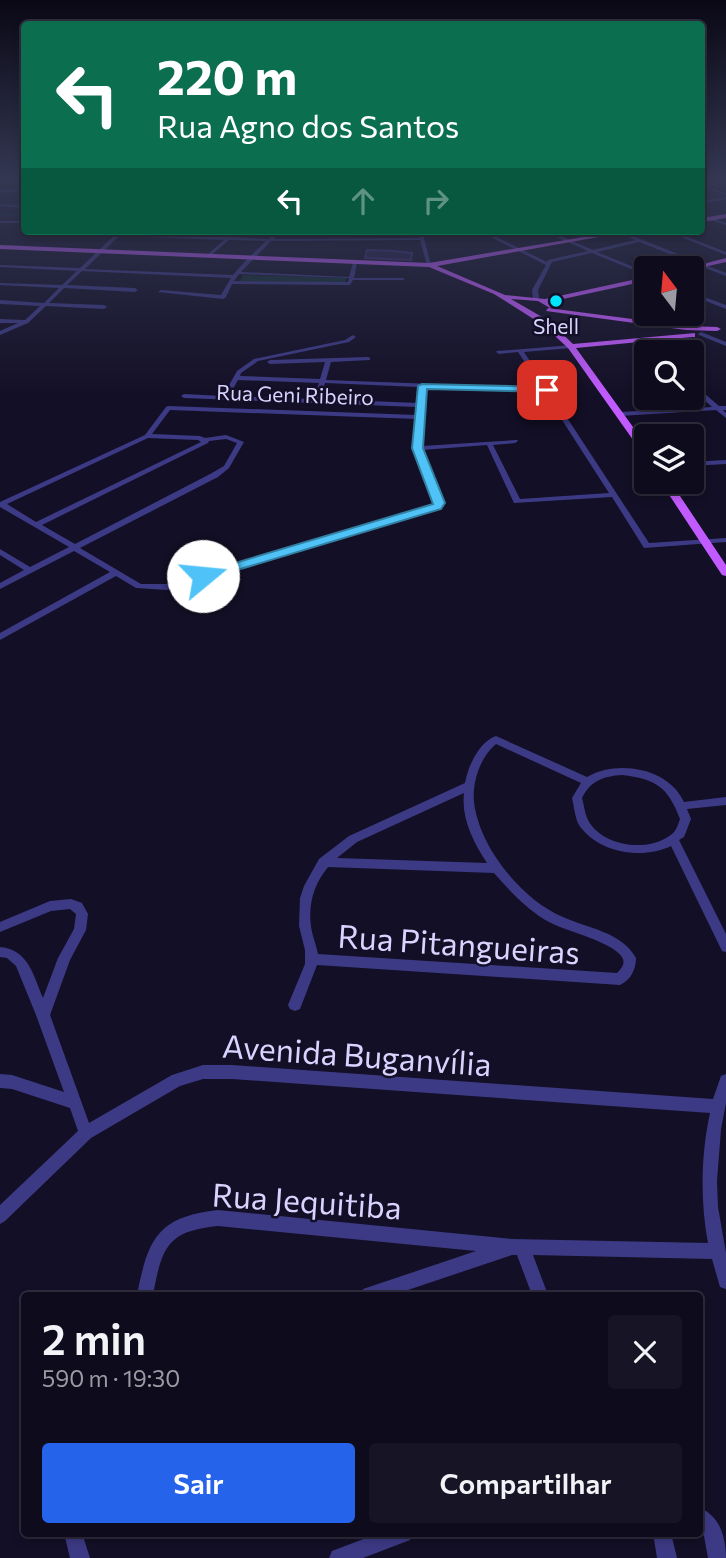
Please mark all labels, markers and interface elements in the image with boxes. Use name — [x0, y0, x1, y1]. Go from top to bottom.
text: 220 m — [157, 45, 297, 105]
icon: left — [42, 49, 133, 140]
text: Rua Agno dos Santos — [157, 105, 459, 145]
icon: left — [271, 182, 309, 220]
icon: ahead — [344, 182, 382, 220]
icon: right — [417, 182, 455, 220]
north arrow — [634, 256, 704, 326]
map controls — [634, 256, 704, 494]
marker: Shell — [548, 293, 564, 309]
place label: Shell — [533, 313, 579, 338]
button: search — [634, 340, 704, 410]
pin — [517, 360, 577, 420]
icon: arrive — [528, 371, 566, 409]
street label: Rua Geni Ribeiro — [216, 379, 374, 409]
button: layers — [634, 424, 704, 494]
position arrow — [166, 539, 240, 613]
street label: Rua Pitangueiras — [337, 915, 581, 971]
street label: Avenida Buganvília — [221, 1025, 493, 1083]
street label: Rua Jequitiba — [211, 1173, 403, 1227]
text: 2 min — [42, 1312, 146, 1364]
button: close — [608, 1315, 682, 1389]
text: 590 m · 19:30 — [42, 1364, 180, 1392]
button: Sair — [42, 1443, 355, 1523]
button: Compartilhar — [369, 1443, 682, 1523]

